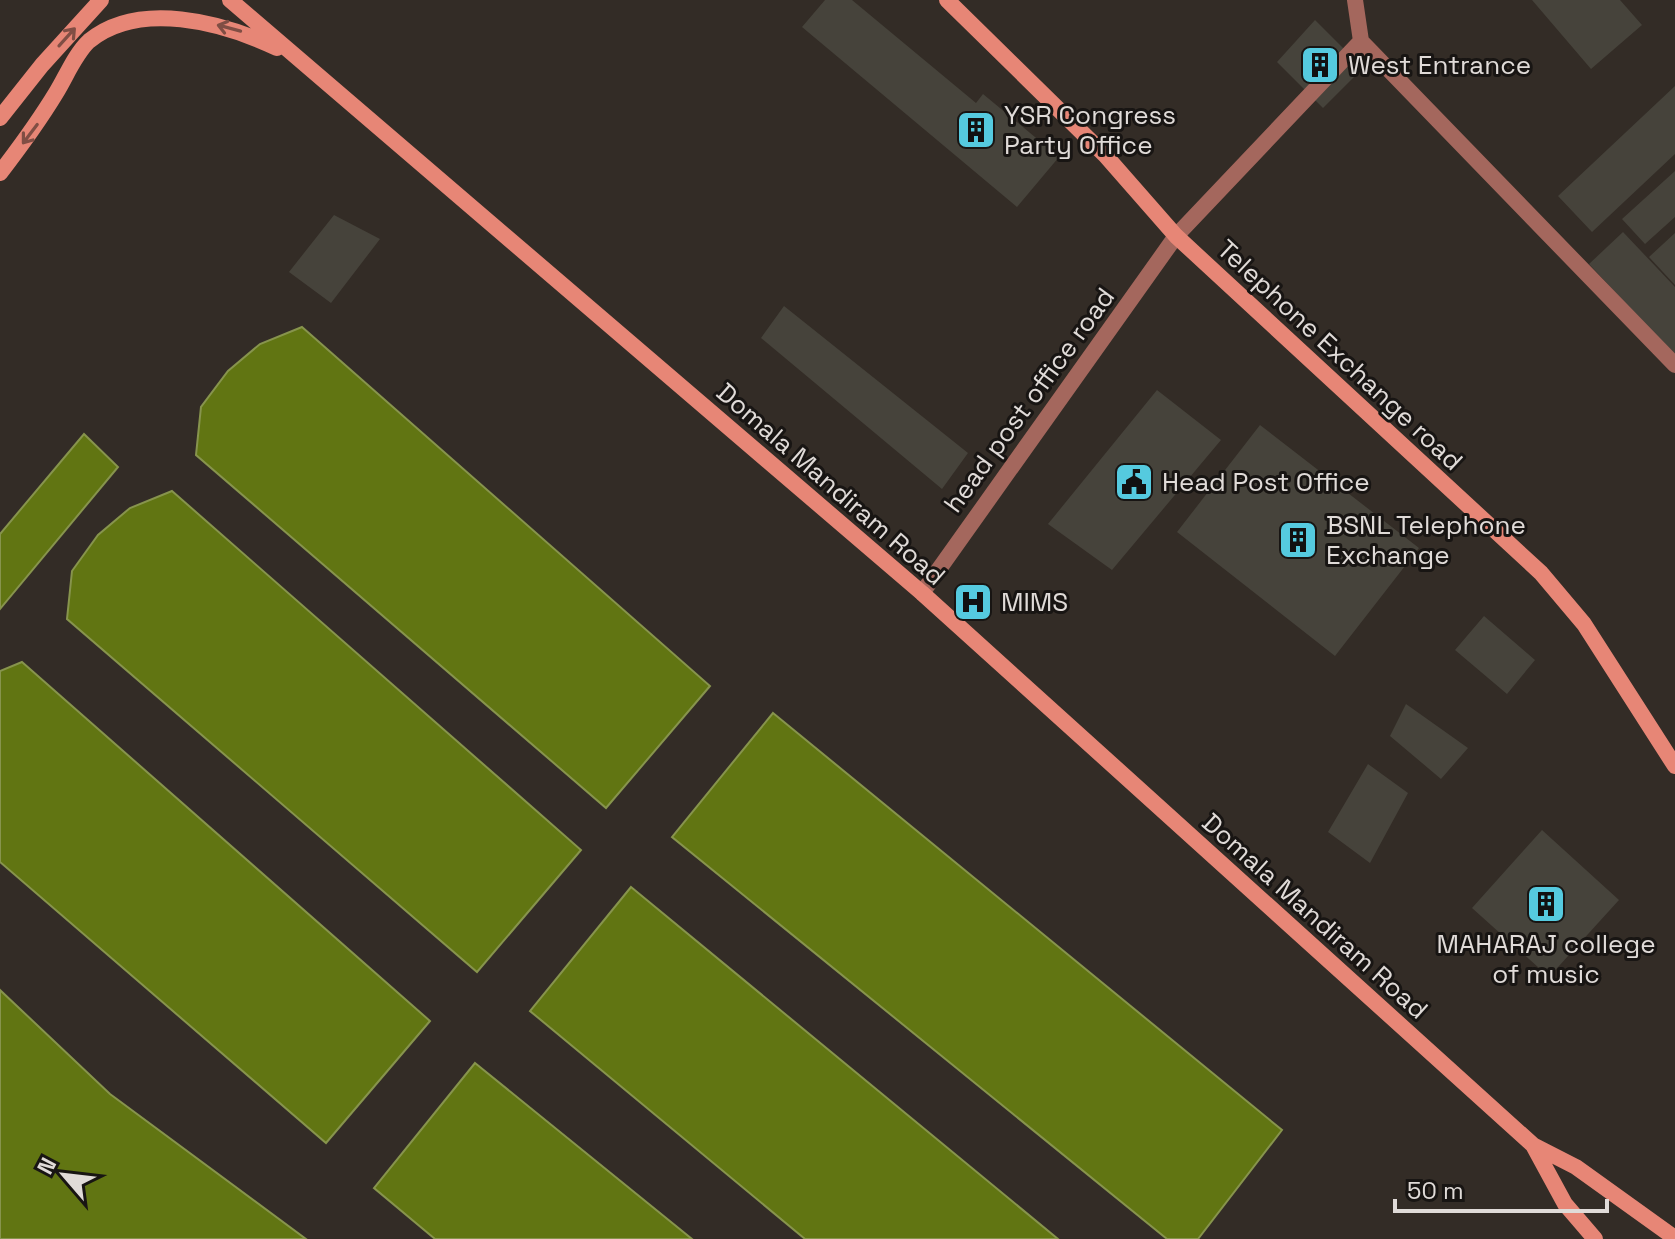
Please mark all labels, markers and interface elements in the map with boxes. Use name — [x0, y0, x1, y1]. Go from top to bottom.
one-way arrow — [216, 20, 242, 35]
one-way arrow — [58, 27, 76, 47]
building icon: West Entrance — [1299, 44, 1341, 86]
place label: West Entrance — [1348, 48, 1531, 82]
place label: YSR Congress Party Office — [1004, 98, 1176, 162]
building icon: YSR Congress Party Office — [955, 109, 997, 151]
one-way arrow — [21, 123, 38, 145]
street label: Telephone Exchange road — [1210, 232, 1470, 478]
street label: head post office road — [936, 281, 1122, 519]
street label: Domala Mandiram Road — [710, 375, 952, 593]
public building icon: Head Post Office — [1113, 461, 1155, 503]
place label: Head Post Office — [1162, 465, 1370, 499]
place label: BSNL Telephone Exchange — [1326, 508, 1526, 572]
building icon: BSNL Telephone Exchange — [1277, 519, 1319, 561]
hospital icon: MIMS — [952, 581, 994, 623]
place label: MIMS — [1001, 585, 1068, 619]
street label: Domala Mandiram Road — [1195, 806, 1435, 1026]
building icon: MAHARAJ college of music — [1525, 883, 1567, 925]
place label: MAHARAJ college of music — [1436, 927, 1656, 991]
north arrow — [24, 1135, 104, 1215]
text: N — [31, 1153, 62, 1179]
scale bar — [1395, 1163, 1607, 1213]
text: 50 m — [1407, 1175, 1464, 1206]

